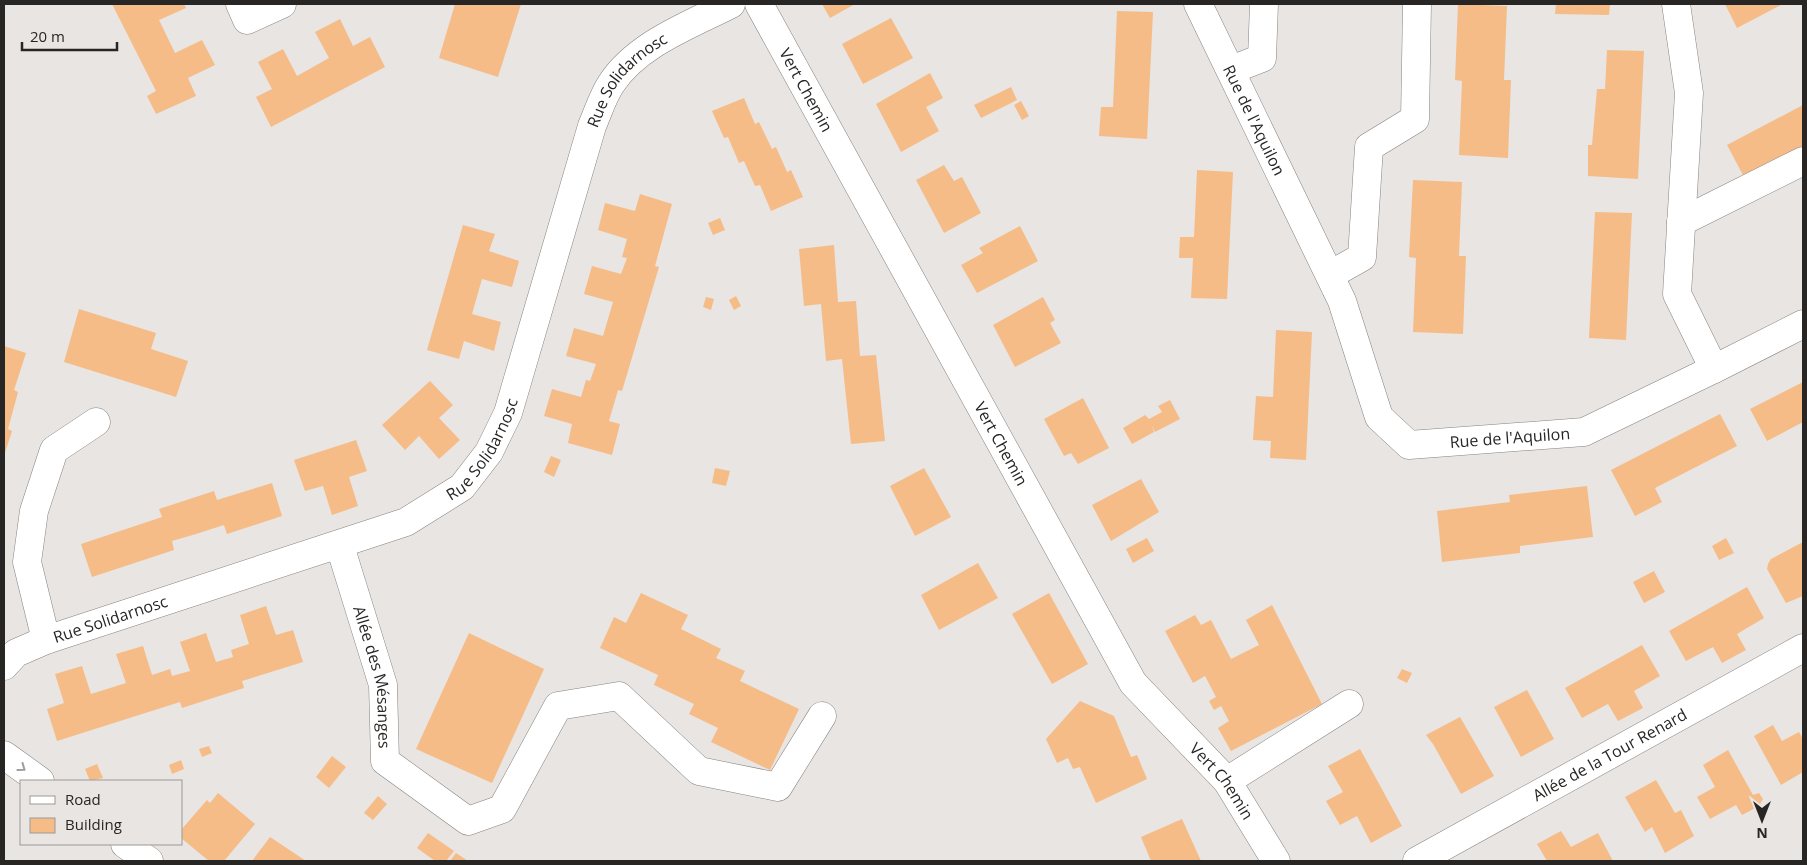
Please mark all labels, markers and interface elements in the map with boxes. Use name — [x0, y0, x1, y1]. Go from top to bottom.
scale bar — [22, 20, 118, 52]
text: 20 m — [30, 26, 65, 46]
street label: Rue Solidarnosc — [582, 27, 671, 131]
street label: Vert Chemin — [774, 44, 838, 136]
street label: Rue de l'Aquilon — [1218, 61, 1290, 179]
street label: Rue Solidarnosc — [442, 395, 523, 505]
street label: Vert Chemin — [969, 398, 1033, 490]
street label: Rue de l'Aquilon — [1449, 422, 1571, 453]
street label: Rue Solidarnosc — [50, 590, 171, 648]
street label: Allée des Mésanges — [348, 603, 396, 749]
street label: Allée de la Tour Renard — [1528, 703, 1691, 806]
street label: Vert Chemin — [1185, 738, 1259, 824]
one-way arrow — [16, 762, 26, 771]
legend — [20, 780, 182, 845]
text: Road — [65, 789, 101, 809]
north arrow — [1737, 795, 1787, 845]
text: Building — [65, 814, 122, 834]
text: N — [1756, 824, 1768, 843]

